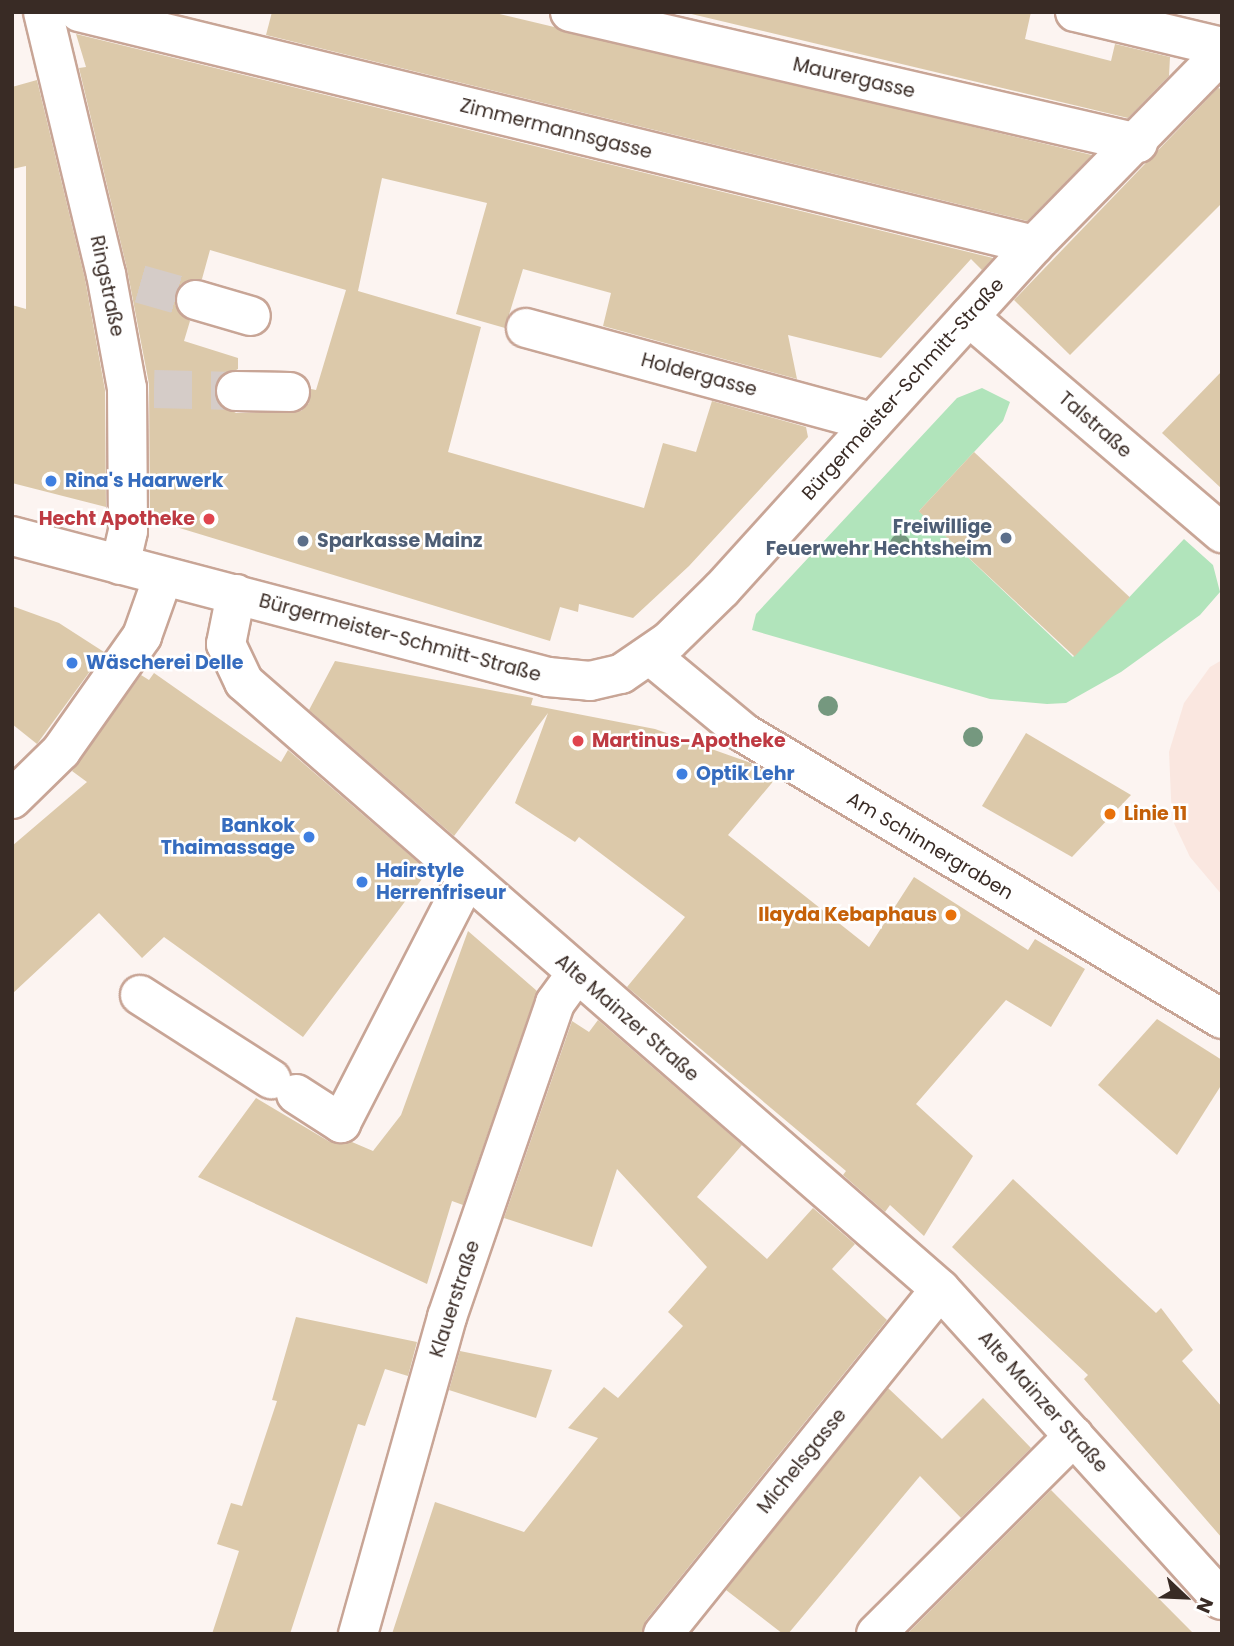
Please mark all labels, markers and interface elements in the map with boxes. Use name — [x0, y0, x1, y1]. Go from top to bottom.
street label: Maurergasse — [791, 53, 917, 103]
street label: Zimmermannsgasse — [458, 94, 654, 164]
street label: Ringstraße — [85, 233, 129, 339]
street label: Bürgermeister-Schmitt-Straße — [797, 273, 1009, 505]
street label: Holdergasse — [639, 349, 759, 401]
street label: Talstraße — [1054, 387, 1136, 463]
place label: Rina's Haarwerk — [65, 470, 223, 492]
marker: Rina's Haarwerk — [43, 473, 59, 489]
place label: Hecht Apotheke — [39, 508, 195, 530]
marker: Hecht Apotheke — [201, 511, 217, 527]
place label: Freiwillige Feuerwehr Hechtsheim — [766, 516, 992, 560]
place label: Sparkasse Mainz — [317, 530, 482, 552]
marker: Freiwillige Feuerwehr Hechtsheim — [998, 530, 1014, 546]
marker: Sparkasse Mainz — [295, 533, 311, 549]
street label: Bürgermeister-Schmitt-Straße — [257, 589, 543, 687]
place label: Wäscherei Delle — [86, 652, 243, 674]
marker: Wäscherei Delle — [64, 655, 80, 671]
place label: Martinus-Apotheke — [592, 730, 786, 752]
marker: Martinus-Apotheke — [570, 733, 586, 749]
place label: Optik Lehr — [696, 763, 795, 785]
marker: Optik Lehr — [674, 766, 690, 782]
street label: Am Schinnergraben — [843, 787, 1017, 905]
place label: Linie 11 — [1124, 803, 1187, 825]
marker: Linie 11 — [1102, 806, 1118, 822]
place label: Bankok Thaimassage — [161, 815, 295, 859]
marker: Bankok Thaimassage — [301, 829, 317, 845]
place label: Hairstyle Herrenfriseur — [376, 860, 506, 904]
marker: Hairstyle Herrenfriseur — [354, 874, 370, 890]
place label: Ilayda Kebaphaus — [758, 904, 937, 926]
marker: Ilayda Kebaphaus — [943, 907, 959, 923]
street label: Alte Mainzer Straße — [551, 950, 703, 1086]
street label: Klauerstraße — [425, 1238, 485, 1360]
street label: Alte Mainzer Straße — [973, 1327, 1113, 1477]
street label: Michelsgasse — [753, 1404, 851, 1518]
north arrow — [1150, 1562, 1220, 1632]
text: N — [1190, 1594, 1220, 1617]

